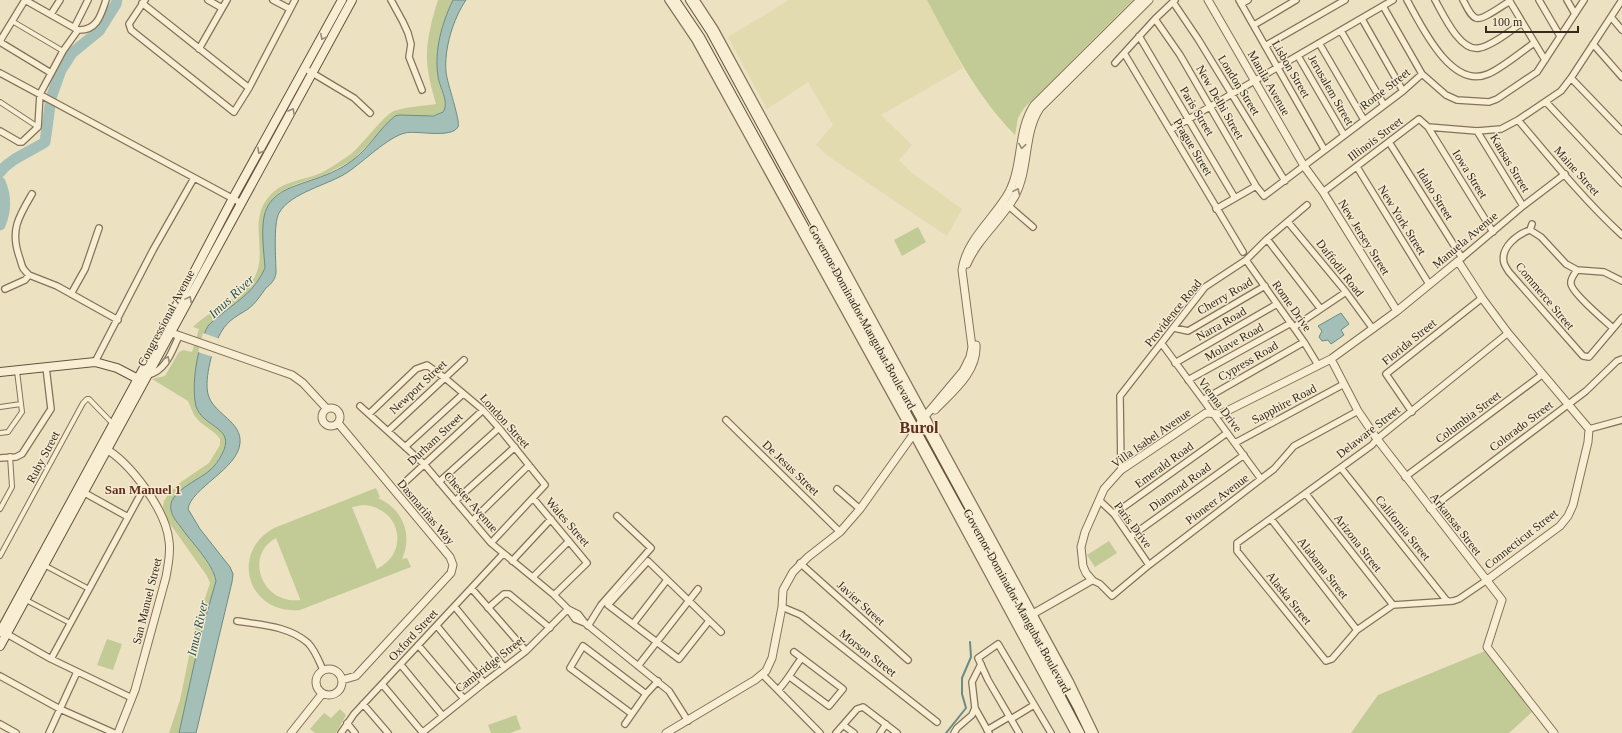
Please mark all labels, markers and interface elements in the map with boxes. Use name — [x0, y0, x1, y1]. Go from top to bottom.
scale bar — [1486, 8, 1578, 34]
text: 100 m — [1492, 15, 1523, 29]
one-way arrow — [320, 33, 327, 40]
street label: Lisbon Street — [1269, 38, 1313, 101]
street label: Manila Avenue — [1245, 48, 1293, 118]
street label: London Street — [1215, 52, 1263, 118]
street label: Jerusalem Street — [1305, 52, 1357, 128]
street label: New Delhi Street — [1193, 62, 1247, 142]
street label: Rome Street — [1357, 65, 1413, 113]
street label: Paris Street — [1177, 84, 1218, 139]
one-way arrow — [287, 107, 294, 115]
street label: Illinois Street — [1345, 113, 1406, 164]
street label: Prague Street — [1170, 116, 1216, 179]
street label: Kansas Street — [1487, 131, 1533, 195]
one-way arrow — [1018, 143, 1027, 149]
street label: Maine Street — [1551, 143, 1603, 199]
one-way arrow — [257, 147, 264, 154]
street label: Iowa Street — [1449, 147, 1491, 202]
street label: Idaho Street — [1414, 166, 1457, 223]
street label: New York Street — [1375, 183, 1429, 258]
one-way arrow — [1012, 187, 1020, 195]
street label: New Jersey Street — [1335, 197, 1393, 278]
street label: Manuela Avenue — [1430, 209, 1500, 271]
street label: Governor Dominador Mangubat Boulevard — [805, 223, 919, 411]
street label: Daffodil Road — [1313, 237, 1367, 299]
street label: Commerce Street — [1513, 259, 1578, 333]
street label: Congressional Avenue — [135, 267, 197, 369]
water label: Imus River — [205, 271, 258, 322]
street label: Cherry Road — [1195, 275, 1255, 317]
street label: Providence Road — [1142, 277, 1204, 349]
street label: Rome Drive — [1269, 278, 1315, 334]
one-way arrow — [185, 295, 192, 303]
street label: Narra Road — [1193, 304, 1249, 344]
street label: Florida Street — [1379, 315, 1439, 368]
street label: Molave Road — [1202, 320, 1266, 364]
street label: Cypress Road — [1215, 338, 1281, 384]
one-way arrow — [162, 356, 170, 363]
street label: Newport Street — [387, 357, 450, 417]
street label: Vienna Drive — [1195, 375, 1245, 435]
street label: Sapphire Road — [1249, 381, 1319, 427]
street label: Columbia Street — [1433, 387, 1504, 446]
street label: London Street — [477, 391, 534, 452]
street label: Colorado Street — [1487, 397, 1556, 454]
street label: Delaware Street — [1333, 402, 1403, 461]
street label: Villa Isabel Avenue — [1109, 405, 1193, 471]
street label: Durham Street — [405, 409, 466, 468]
district label: Burol — [900, 419, 939, 436]
street label: Ruby Street — [23, 428, 63, 485]
street label: De Jesus Street — [760, 437, 823, 499]
street label: Emerald Road — [1132, 439, 1196, 491]
street label: Diamond Road — [1146, 460, 1214, 514]
street label: Chester Avenue — [441, 469, 501, 535]
street label: Pioneer Avenue — [1183, 471, 1251, 527]
street label: Dasmariñas Way — [395, 476, 457, 548]
district label: San Manuel 1 — [105, 482, 181, 497]
street label: Arkansas Street — [1427, 490, 1485, 559]
street label: California Street — [1373, 493, 1434, 564]
street label: Wales Street — [543, 495, 593, 550]
street label: Paris Drive — [1111, 499, 1155, 551]
street label: Connecticut Street — [1482, 506, 1561, 572]
street label: Governor Dominador Mangubat Boulevard — [960, 507, 1074, 695]
street label: Arizona Street — [1331, 511, 1385, 575]
street label: Alabama Street — [1295, 534, 1352, 602]
street label: San Manuel Street — [129, 556, 165, 646]
street label: Alaska Street — [1263, 569, 1315, 628]
street label: Javier Street — [834, 578, 888, 629]
water label: Imus River — [184, 598, 211, 658]
street label: Oxford Street — [385, 606, 441, 664]
street label: Morson Street — [837, 626, 900, 680]
street label: Cambridge Street — [452, 632, 528, 695]

